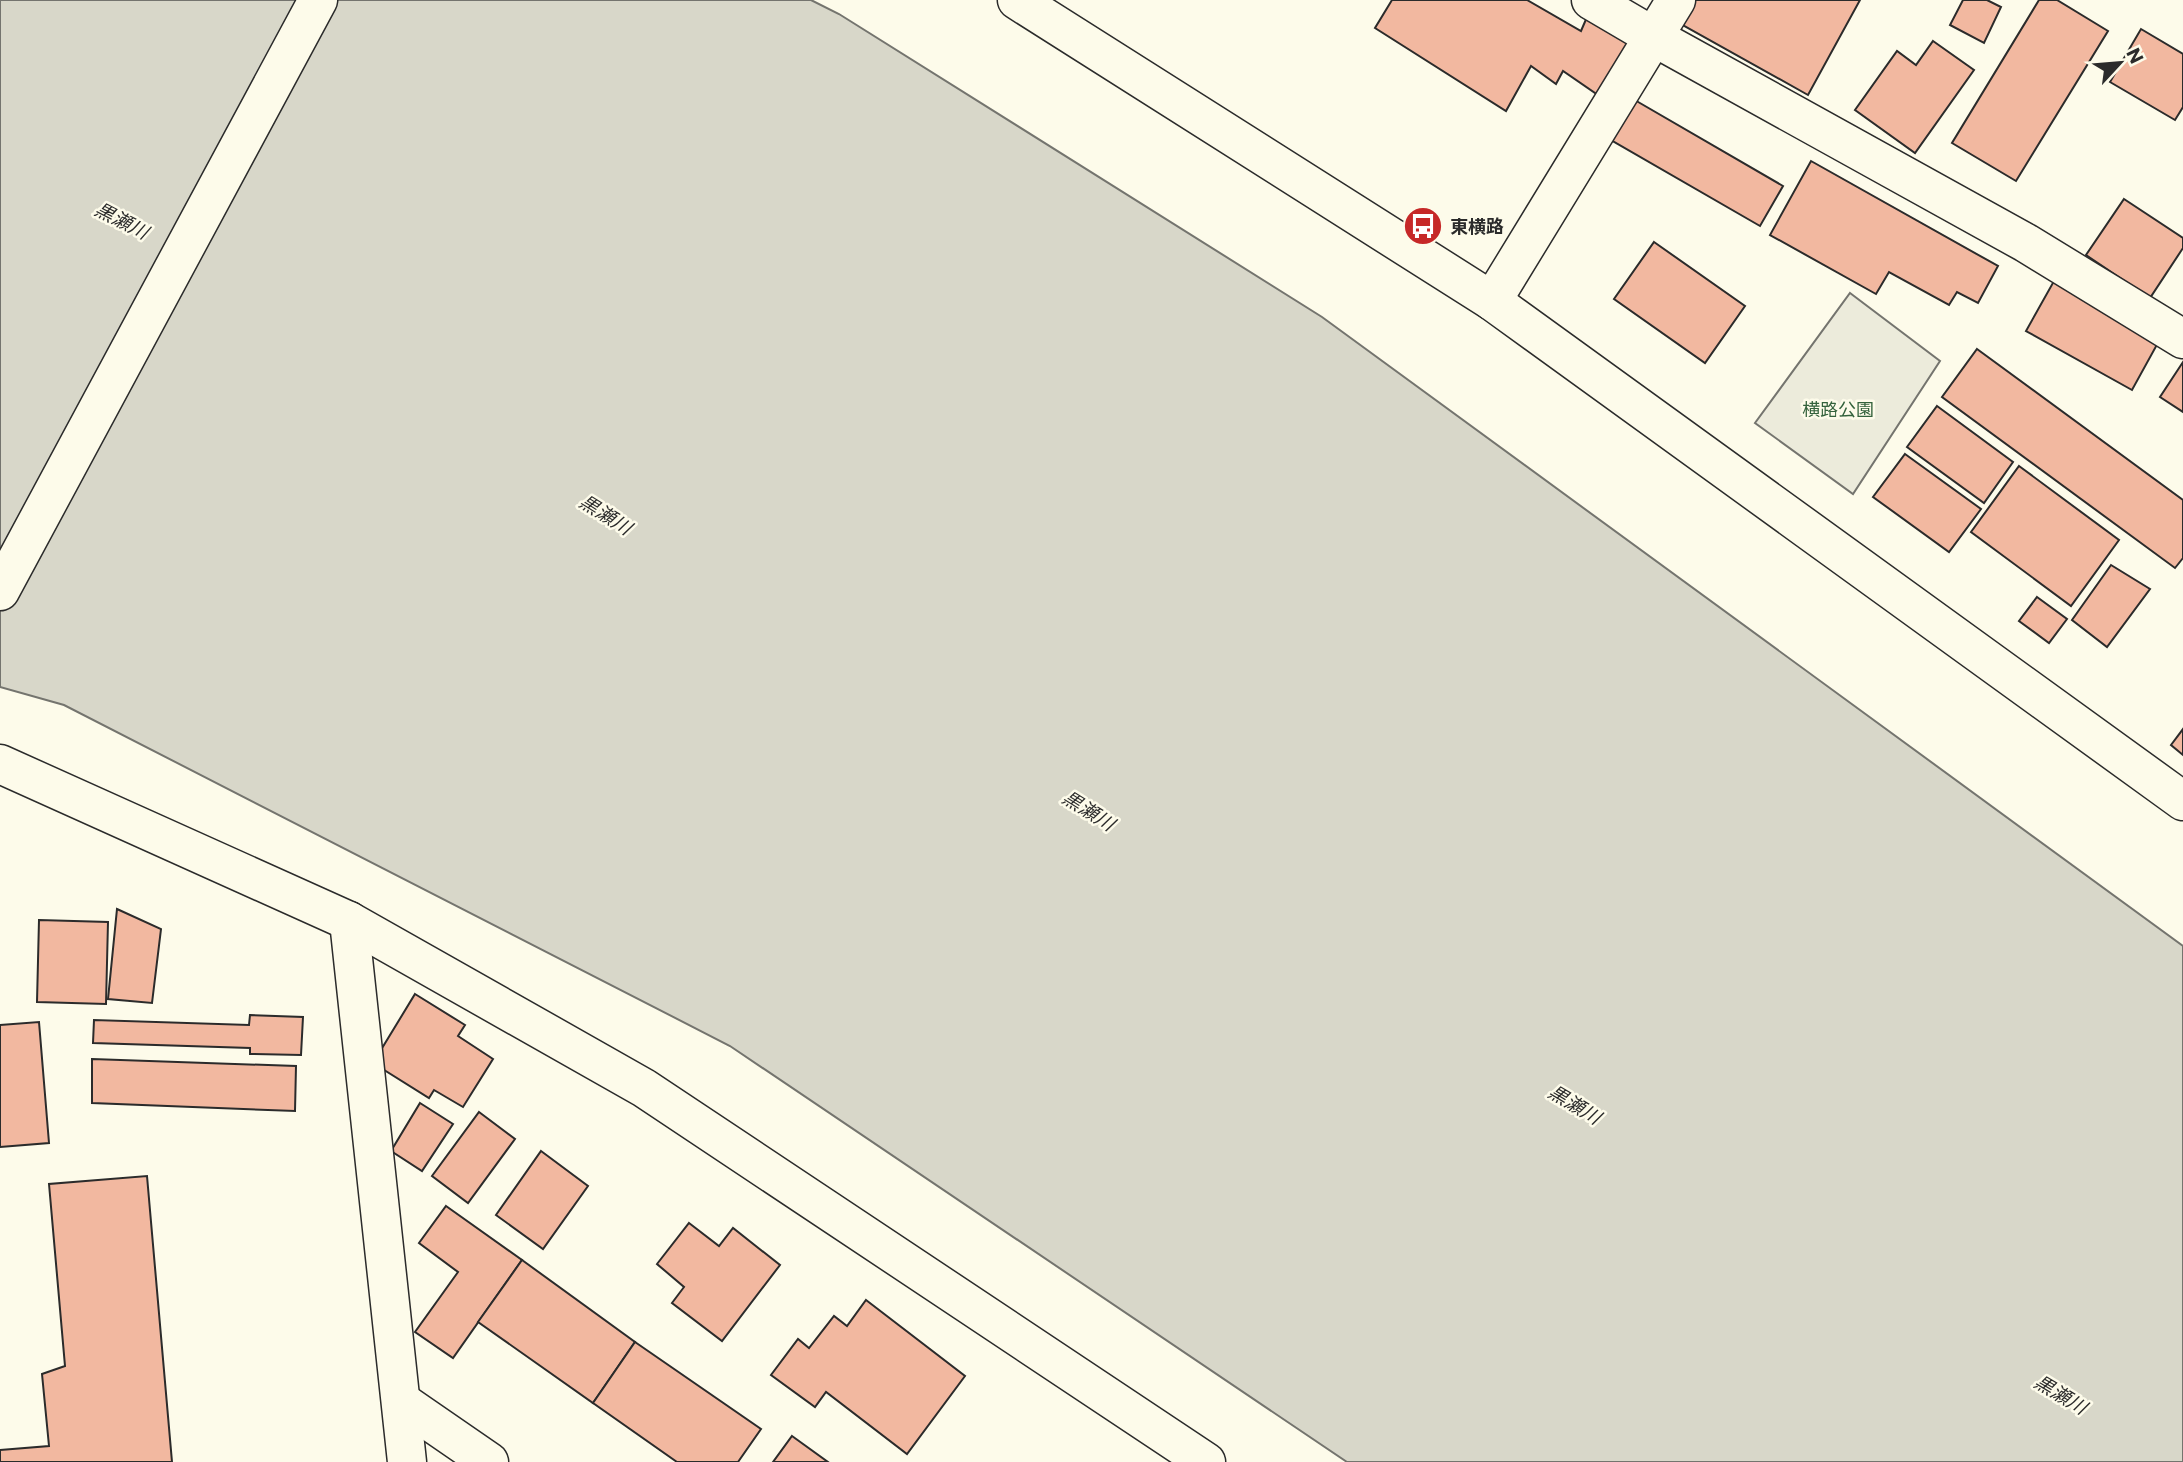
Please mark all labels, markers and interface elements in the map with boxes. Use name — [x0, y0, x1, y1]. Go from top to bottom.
north arrow — [2085, 28, 2155, 98]
text: N — [2122, 44, 2149, 67]
water label: 黒瀬川 — [91, 197, 154, 244]
bus stop icon: 東横路 — [1402, 205, 1444, 247]
place label: 東横路 — [1450, 215, 1504, 237]
park label: 横路公園 — [1802, 398, 1874, 420]
water label: 黒瀬川 — [576, 489, 638, 540]
water label: 黒瀬川 — [1059, 785, 1121, 836]
water label: 黒瀬川 — [1545, 1079, 1607, 1130]
water label: 黒瀬川 — [2031, 1369, 2093, 1420]

